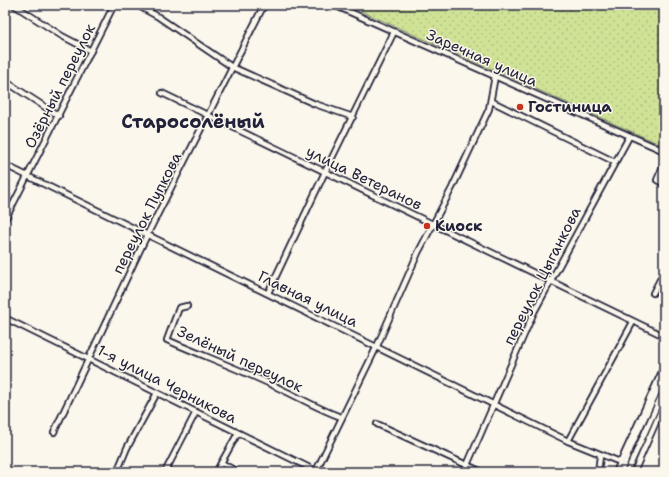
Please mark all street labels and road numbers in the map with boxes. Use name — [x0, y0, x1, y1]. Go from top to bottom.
street label: Озёрный переулок — [20, 20, 100, 152]
street label: Заречная улица — [423, 25, 541, 92]
street label: улица Ветеранов — [303, 141, 425, 215]
street label: переулок Пупкова — [108, 148, 187, 277]
street label: переулок Цыганкова — [499, 203, 586, 348]
street label: Главная улица — [255, 266, 362, 332]
street label: Зелёный переулок — [174, 321, 306, 397]
street label: 1-я улица Черникова — [94, 340, 241, 428]

